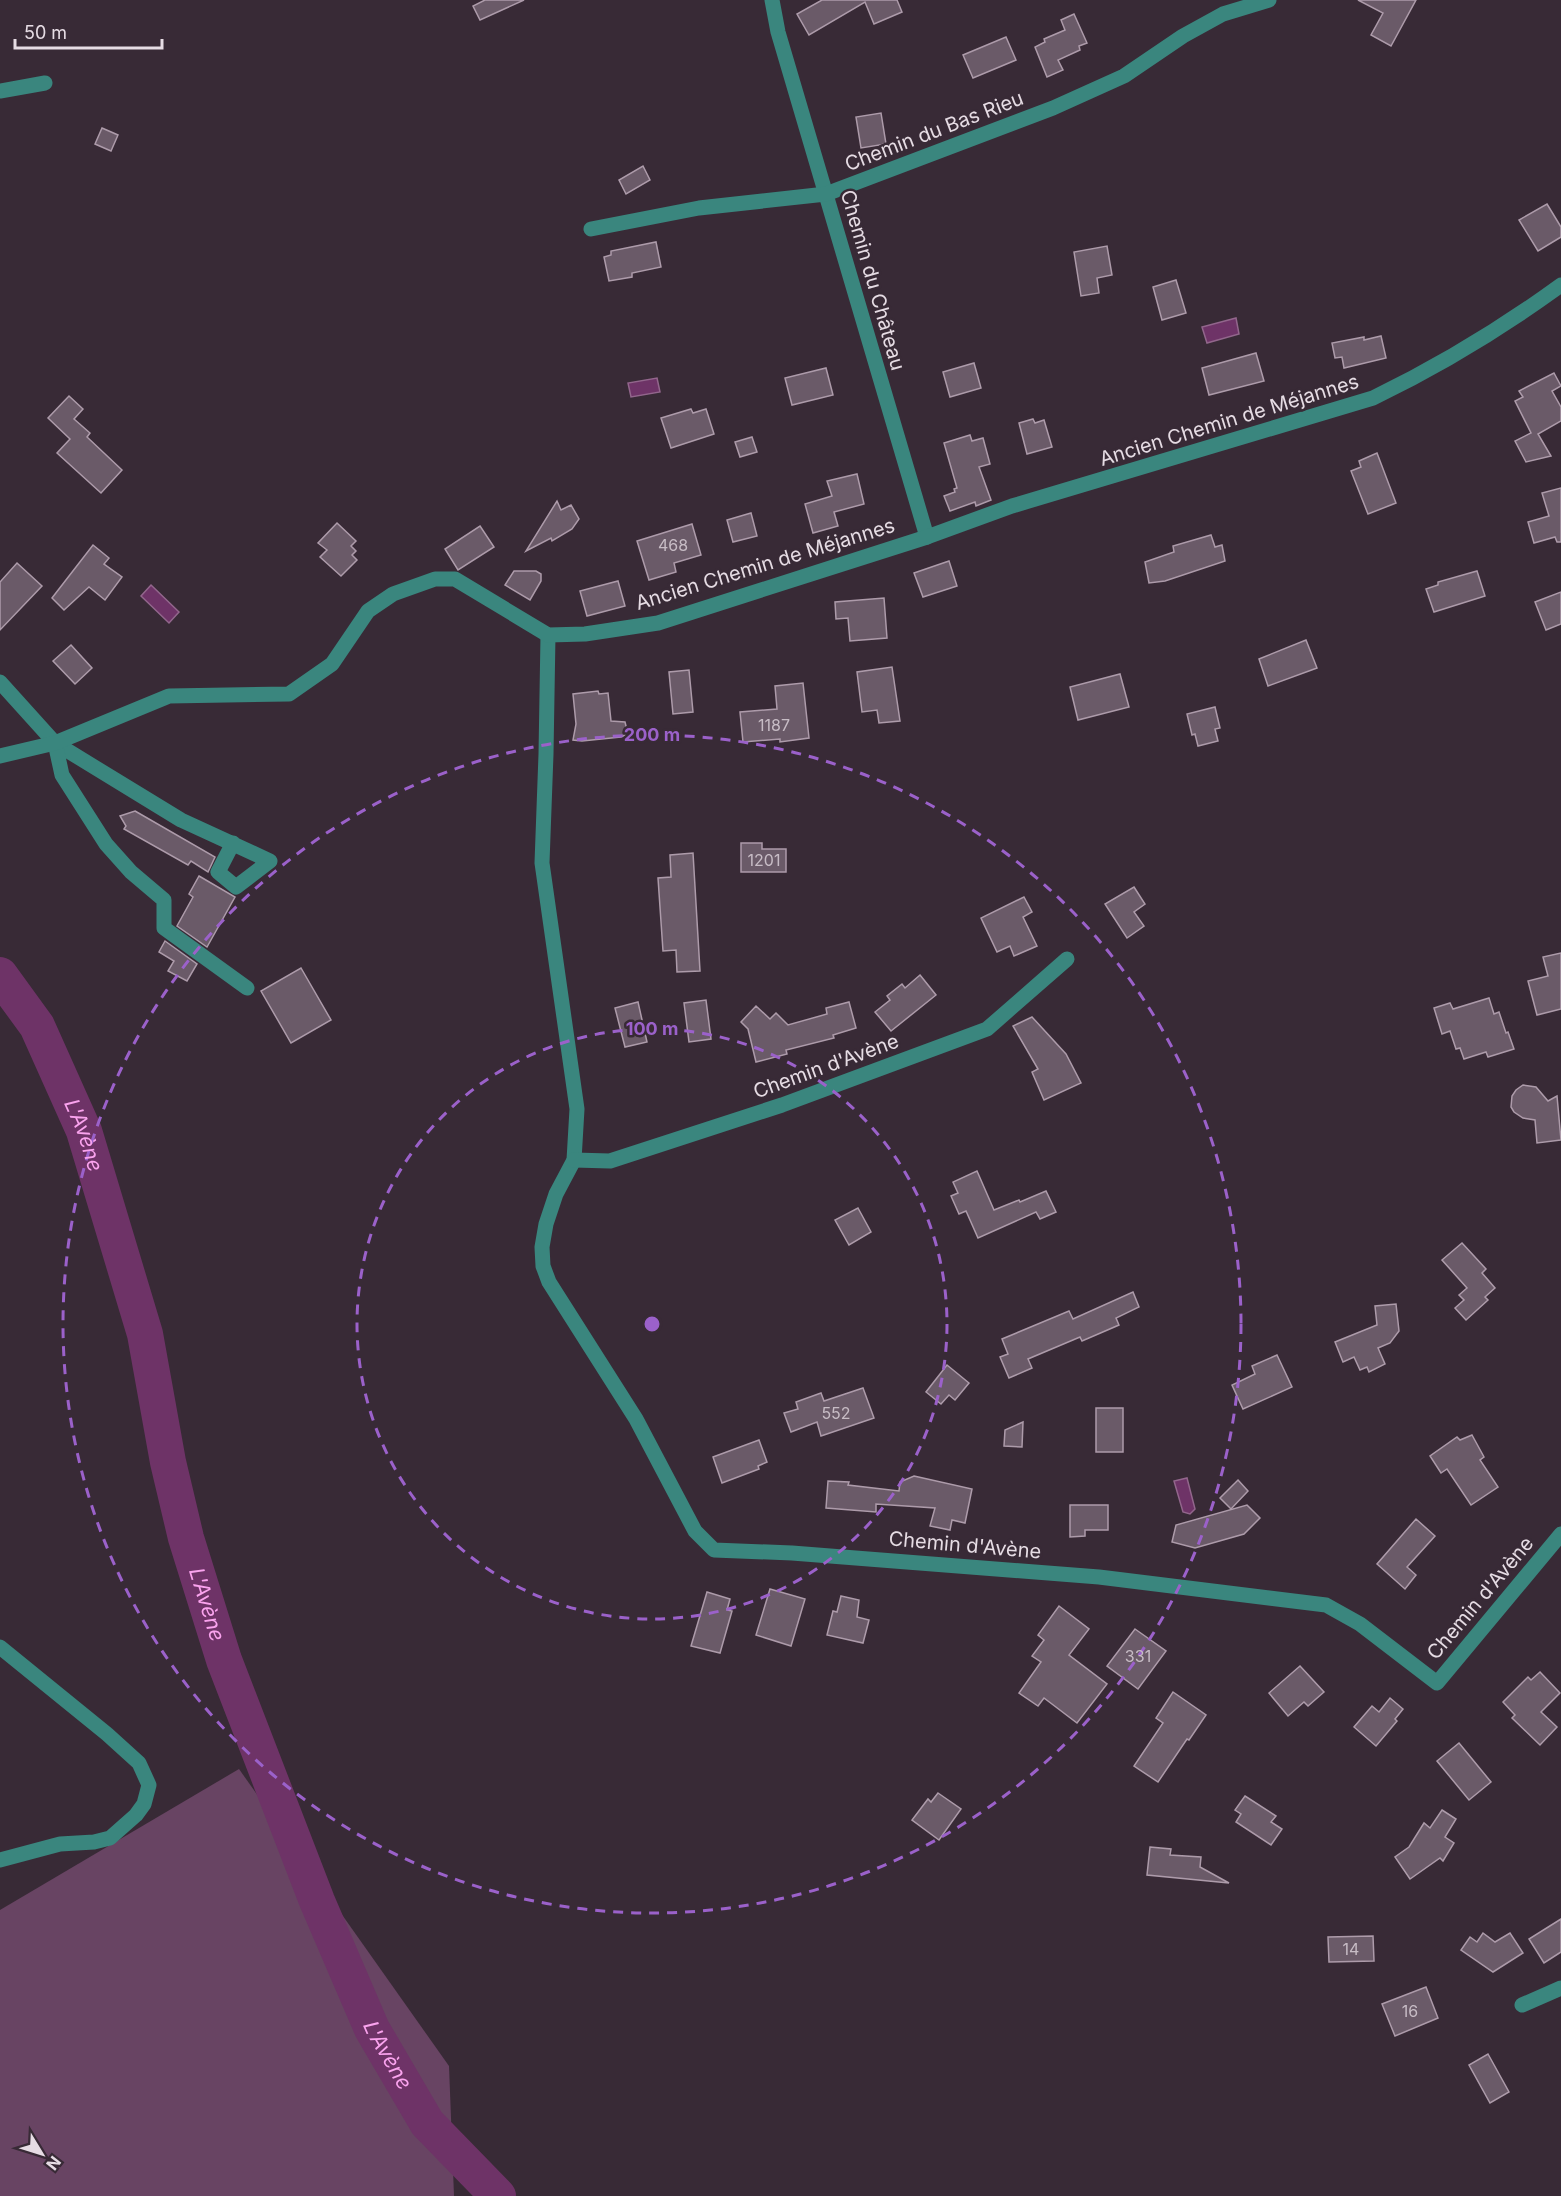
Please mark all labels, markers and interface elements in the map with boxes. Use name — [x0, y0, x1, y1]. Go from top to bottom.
scale bar — [15, 12, 162, 50]
text: 50 m — [24, 22, 67, 43]
street label: Chemin du Bas Rieu — [841, 86, 1027, 176]
street label: Chemin du Château — [836, 187, 910, 373]
street label: Ancien Chemin de Méjannes — [1096, 369, 1362, 471]
street label: Ancien Chemin de Méjannes — [632, 513, 898, 615]
house number: 468 — [658, 535, 688, 555]
house number: 1187 — [758, 715, 790, 735]
text: 200 m — [624, 724, 680, 745]
house number: 1201 — [748, 850, 780, 870]
text: 100 m — [626, 1018, 678, 1039]
street label: Chemin d'Avène — [750, 1029, 902, 1103]
water label: L'Avène — [59, 1095, 108, 1174]
centre of rings — [642, 1314, 662, 1334]
house number: 552 — [821, 1403, 851, 1423]
street label: Chemin d'Avène — [888, 1526, 1042, 1564]
street label: Chemin d'Avène — [1422, 1532, 1538, 1664]
water label: L'Avène — [184, 1565, 230, 1644]
house number: 331 — [1125, 1646, 1151, 1666]
house number: 14 — [1343, 1939, 1359, 1959]
house number: 16 — [1402, 2001, 1418, 2021]
water label: L'Avène — [358, 2017, 418, 2094]
north arrow — [12, 2124, 72, 2184]
text: N — [42, 2152, 65, 2174]

